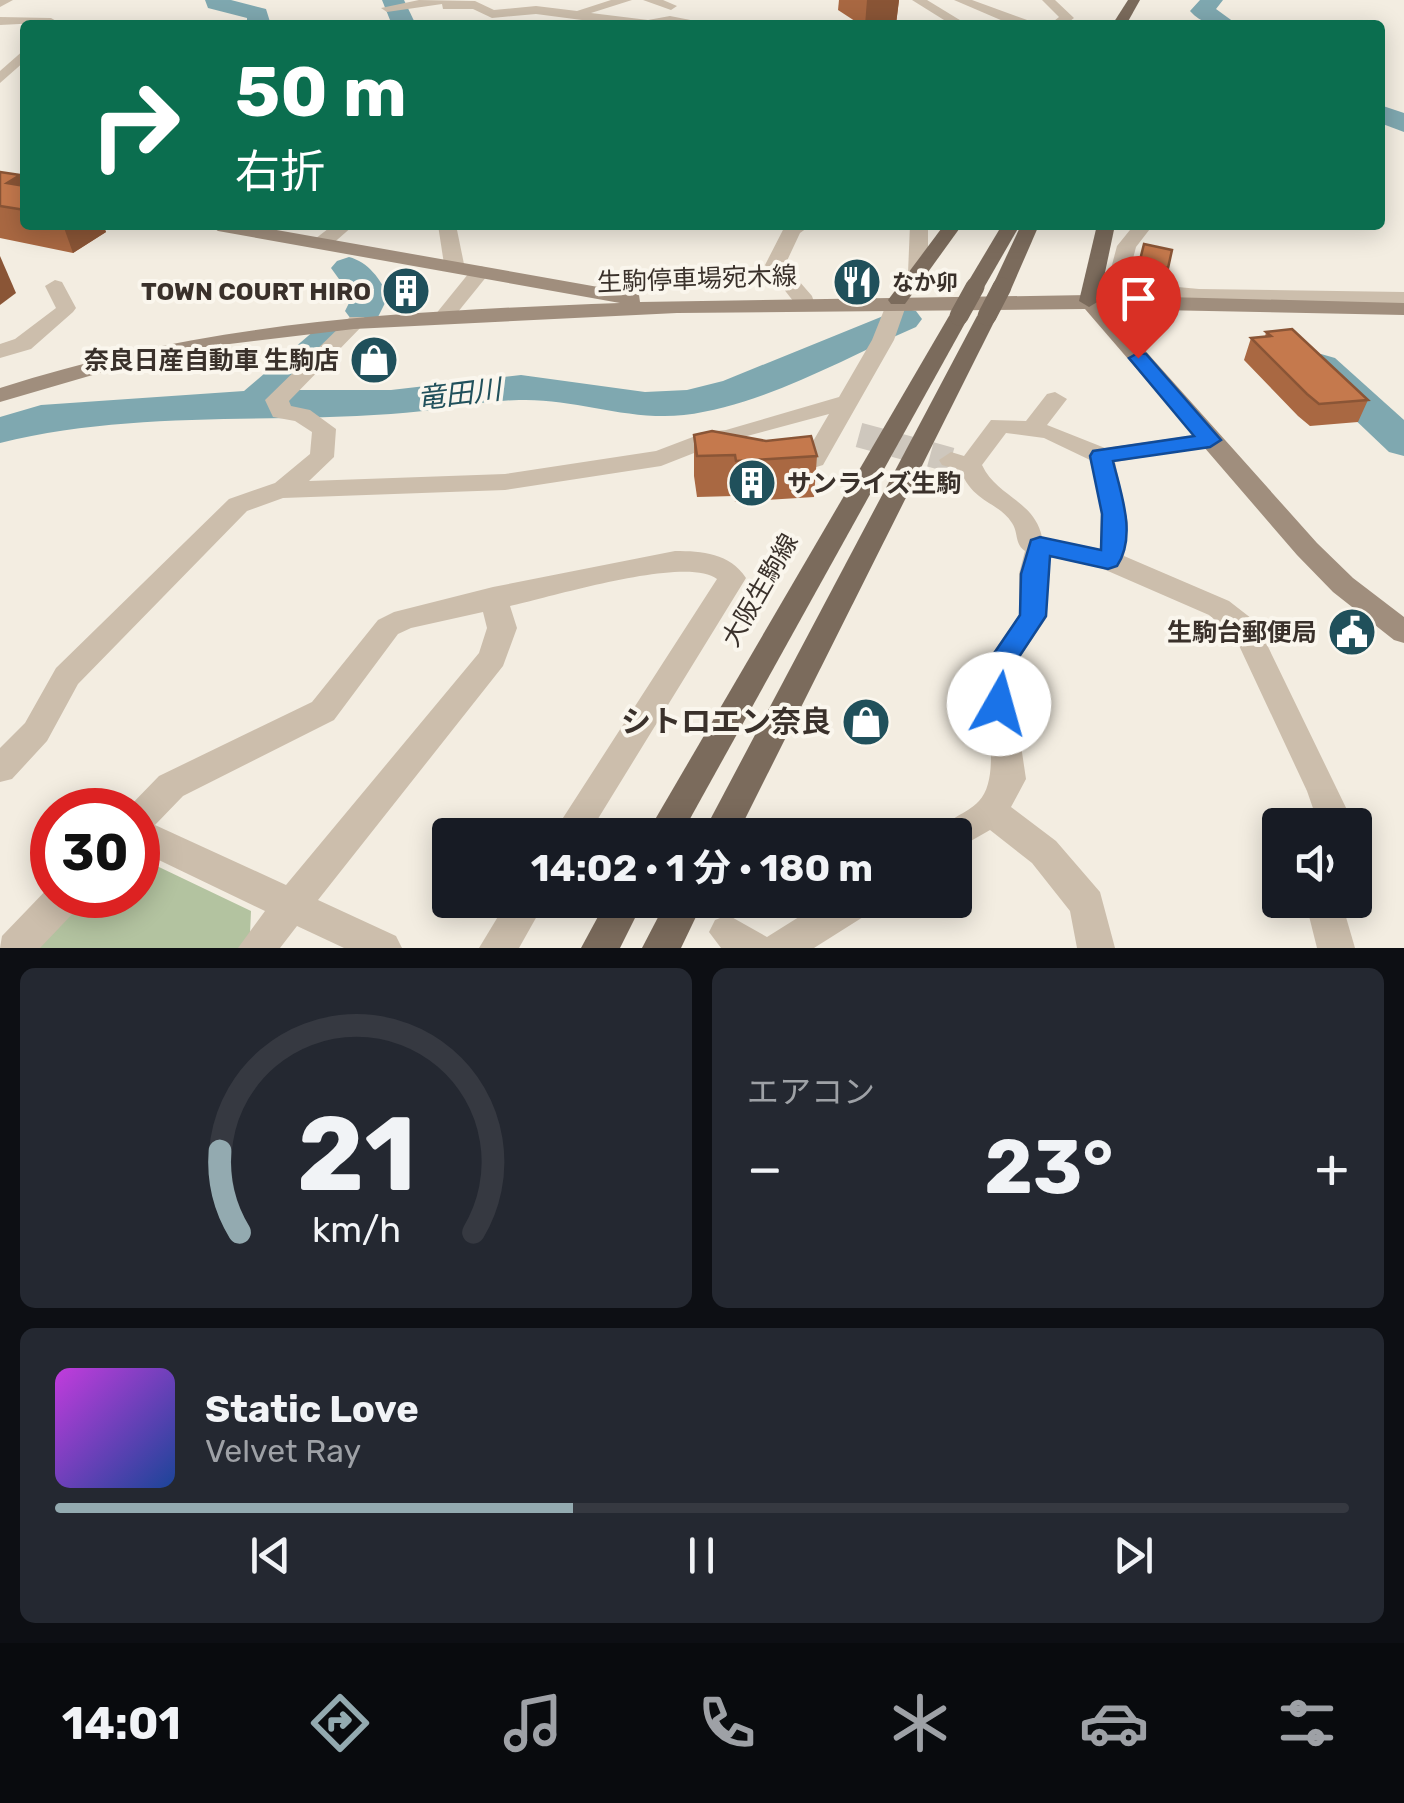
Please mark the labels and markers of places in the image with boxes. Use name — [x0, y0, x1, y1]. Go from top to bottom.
restaurant icon: なか卯 — [831, 256, 883, 308]
pin — [1096, 256, 1181, 359]
building icon: TOWN COURT HIRO — [380, 265, 432, 317]
place label: なか卯 — [892, 269, 958, 296]
place label: TOWN COURT HIRO — [141, 277, 371, 306]
shop icon: 奈良日産自動車 生駒店 — [348, 334, 400, 386]
place label: 奈良日産自動車 生駒店 — [84, 346, 339, 375]
building icon: サンライズ生駒 — [726, 457, 778, 509]
place label: サンライズ生駒 — [787, 469, 961, 498]
public building icon: 生駒台郵便局 — [1326, 606, 1378, 658]
place label: 生駒台郵便局 — [1167, 618, 1317, 647]
shop icon: シトロエン奈良 — [840, 696, 892, 748]
place label: シトロエン奈良 — [621, 704, 831, 740]

